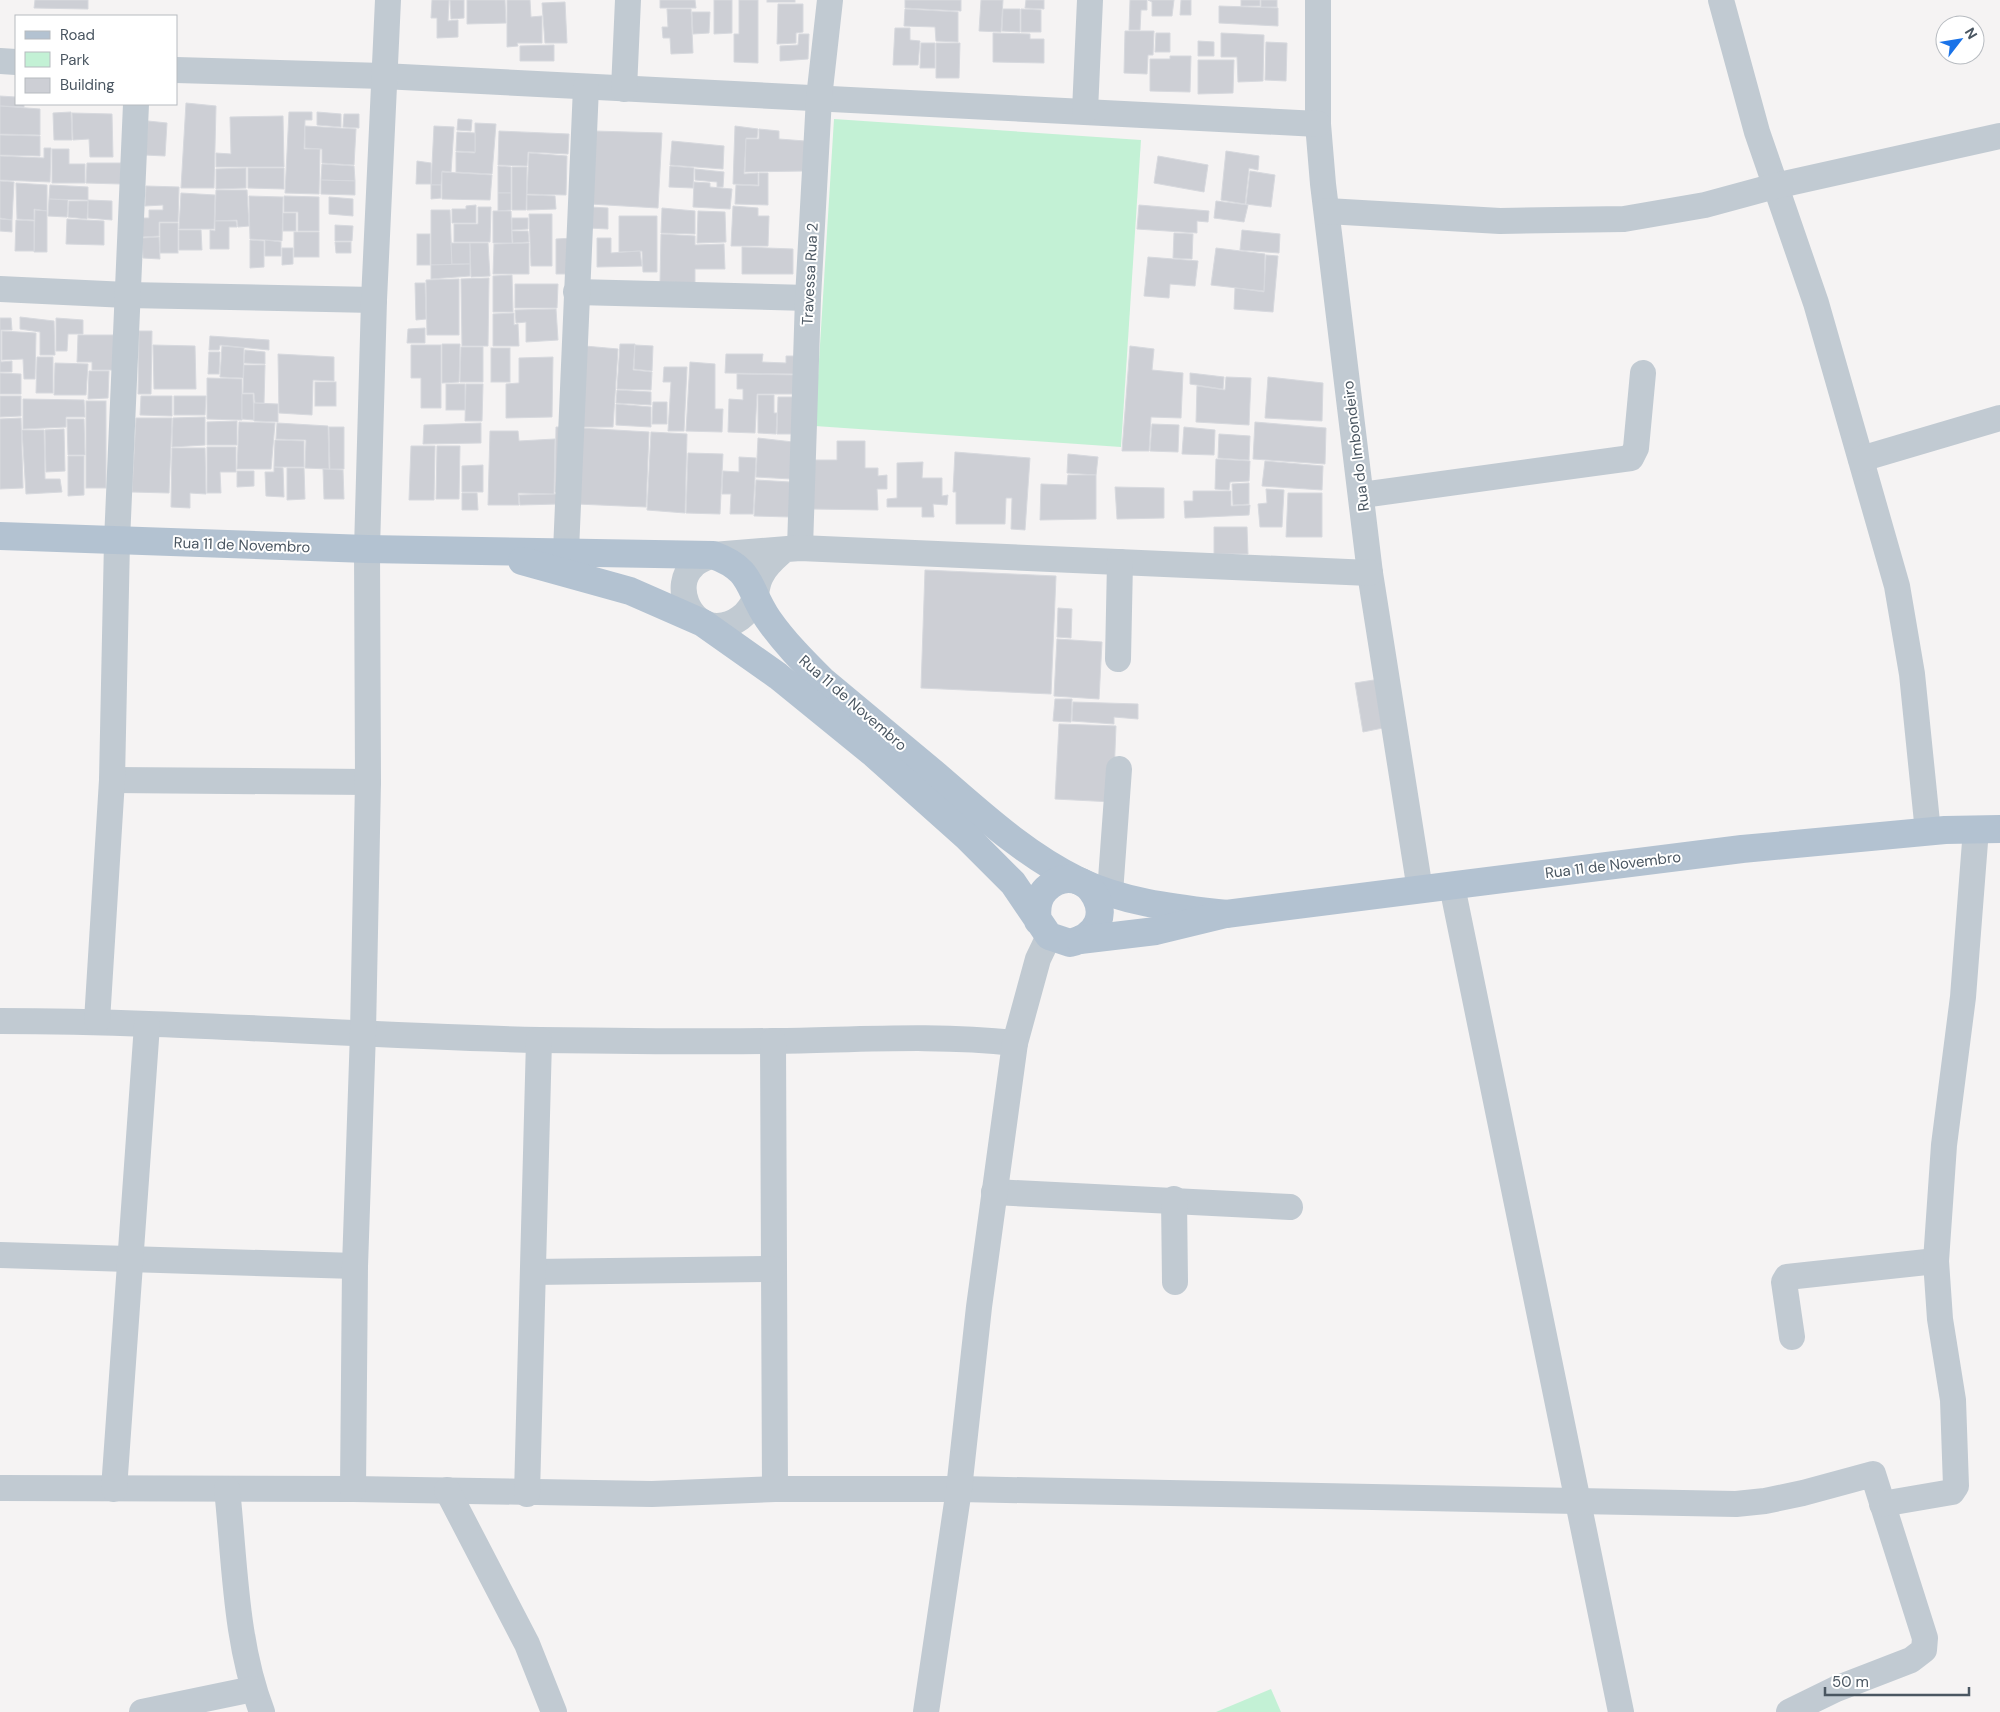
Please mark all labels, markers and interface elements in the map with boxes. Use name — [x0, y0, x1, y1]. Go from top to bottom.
legend — [15, 15, 178, 105]
north arrow — [1935, 15, 1985, 65]
text: N — [1961, 24, 1981, 42]
text: Road — [60, 25, 95, 45]
text: Park — [60, 50, 90, 70]
text: Building — [60, 75, 115, 95]
street label: Travessa Rua 2 — [797, 222, 823, 326]
street label: Rua do Imbondeiro — [1338, 379, 1374, 512]
street label: Rua 11 de Novembro — [173, 533, 311, 557]
street label: Rua 11 de Novembro — [795, 651, 911, 755]
street label: Rua 11 de Novembro — [1544, 847, 1682, 883]
scale bar — [1825, 1664, 1969, 1696]
text: 50 m — [1832, 1672, 1869, 1692]

